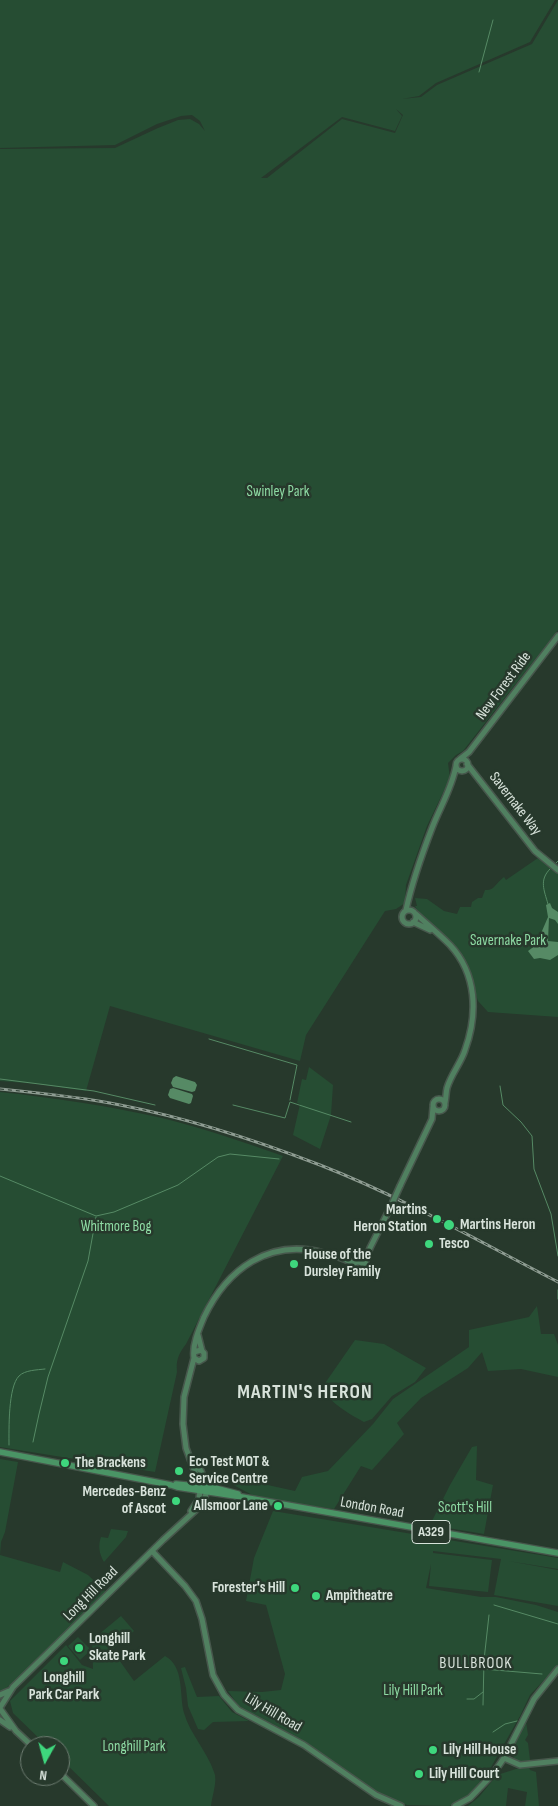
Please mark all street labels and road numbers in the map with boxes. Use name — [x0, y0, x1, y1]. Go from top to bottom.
street label: New Forest Ride — [473, 648, 535, 724]
street label: Savernake Way — [485, 769, 545, 839]
street label: London Road — [339, 1494, 405, 1522]
road number: A329 — [412, 1520, 450, 1544]
street label: Long Hill Road — [60, 1563, 122, 1625]
street label: Lily Hill Road — [241, 1690, 305, 1736]

